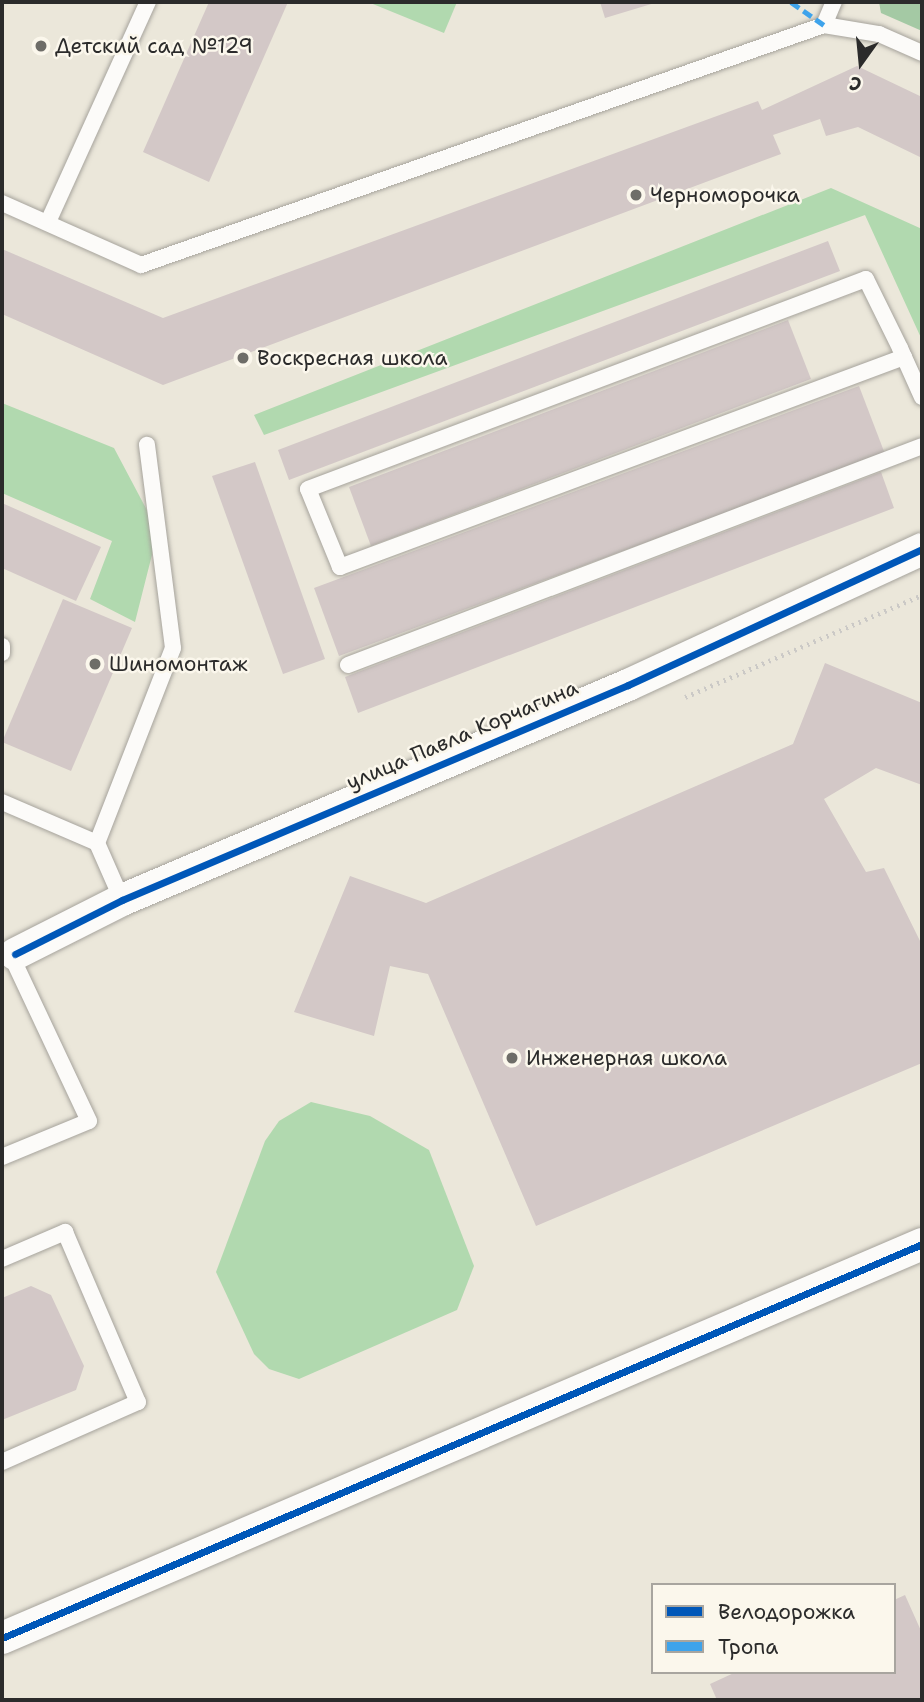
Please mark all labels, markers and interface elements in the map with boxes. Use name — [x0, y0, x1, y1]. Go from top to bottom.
north arrow — [826, 28, 896, 98]
place label: Детский сад №129 — [55, 33, 253, 59]
marker: Детский сад №129 — [33, 38, 49, 54]
text: С — [847, 70, 864, 97]
place label: Черноморочка — [650, 182, 800, 208]
marker: Черноморочка — [628, 187, 644, 203]
place label: Воскресная школа — [257, 345, 448, 371]
marker: Воскресная школа — [235, 350, 251, 366]
place label: Шиномонтаж — [109, 651, 248, 677]
marker: Шиномонтаж — [87, 656, 103, 672]
street label: улица Павла Корчагина — [342, 675, 582, 795]
place label: Инженерная школа — [526, 1045, 727, 1071]
marker: Инженерная школа — [504, 1050, 520, 1066]
legend — [651, 1583, 896, 1674]
text: Велодорожка — [718, 1598, 855, 1626]
text: Тропа — [718, 1633, 778, 1661]

